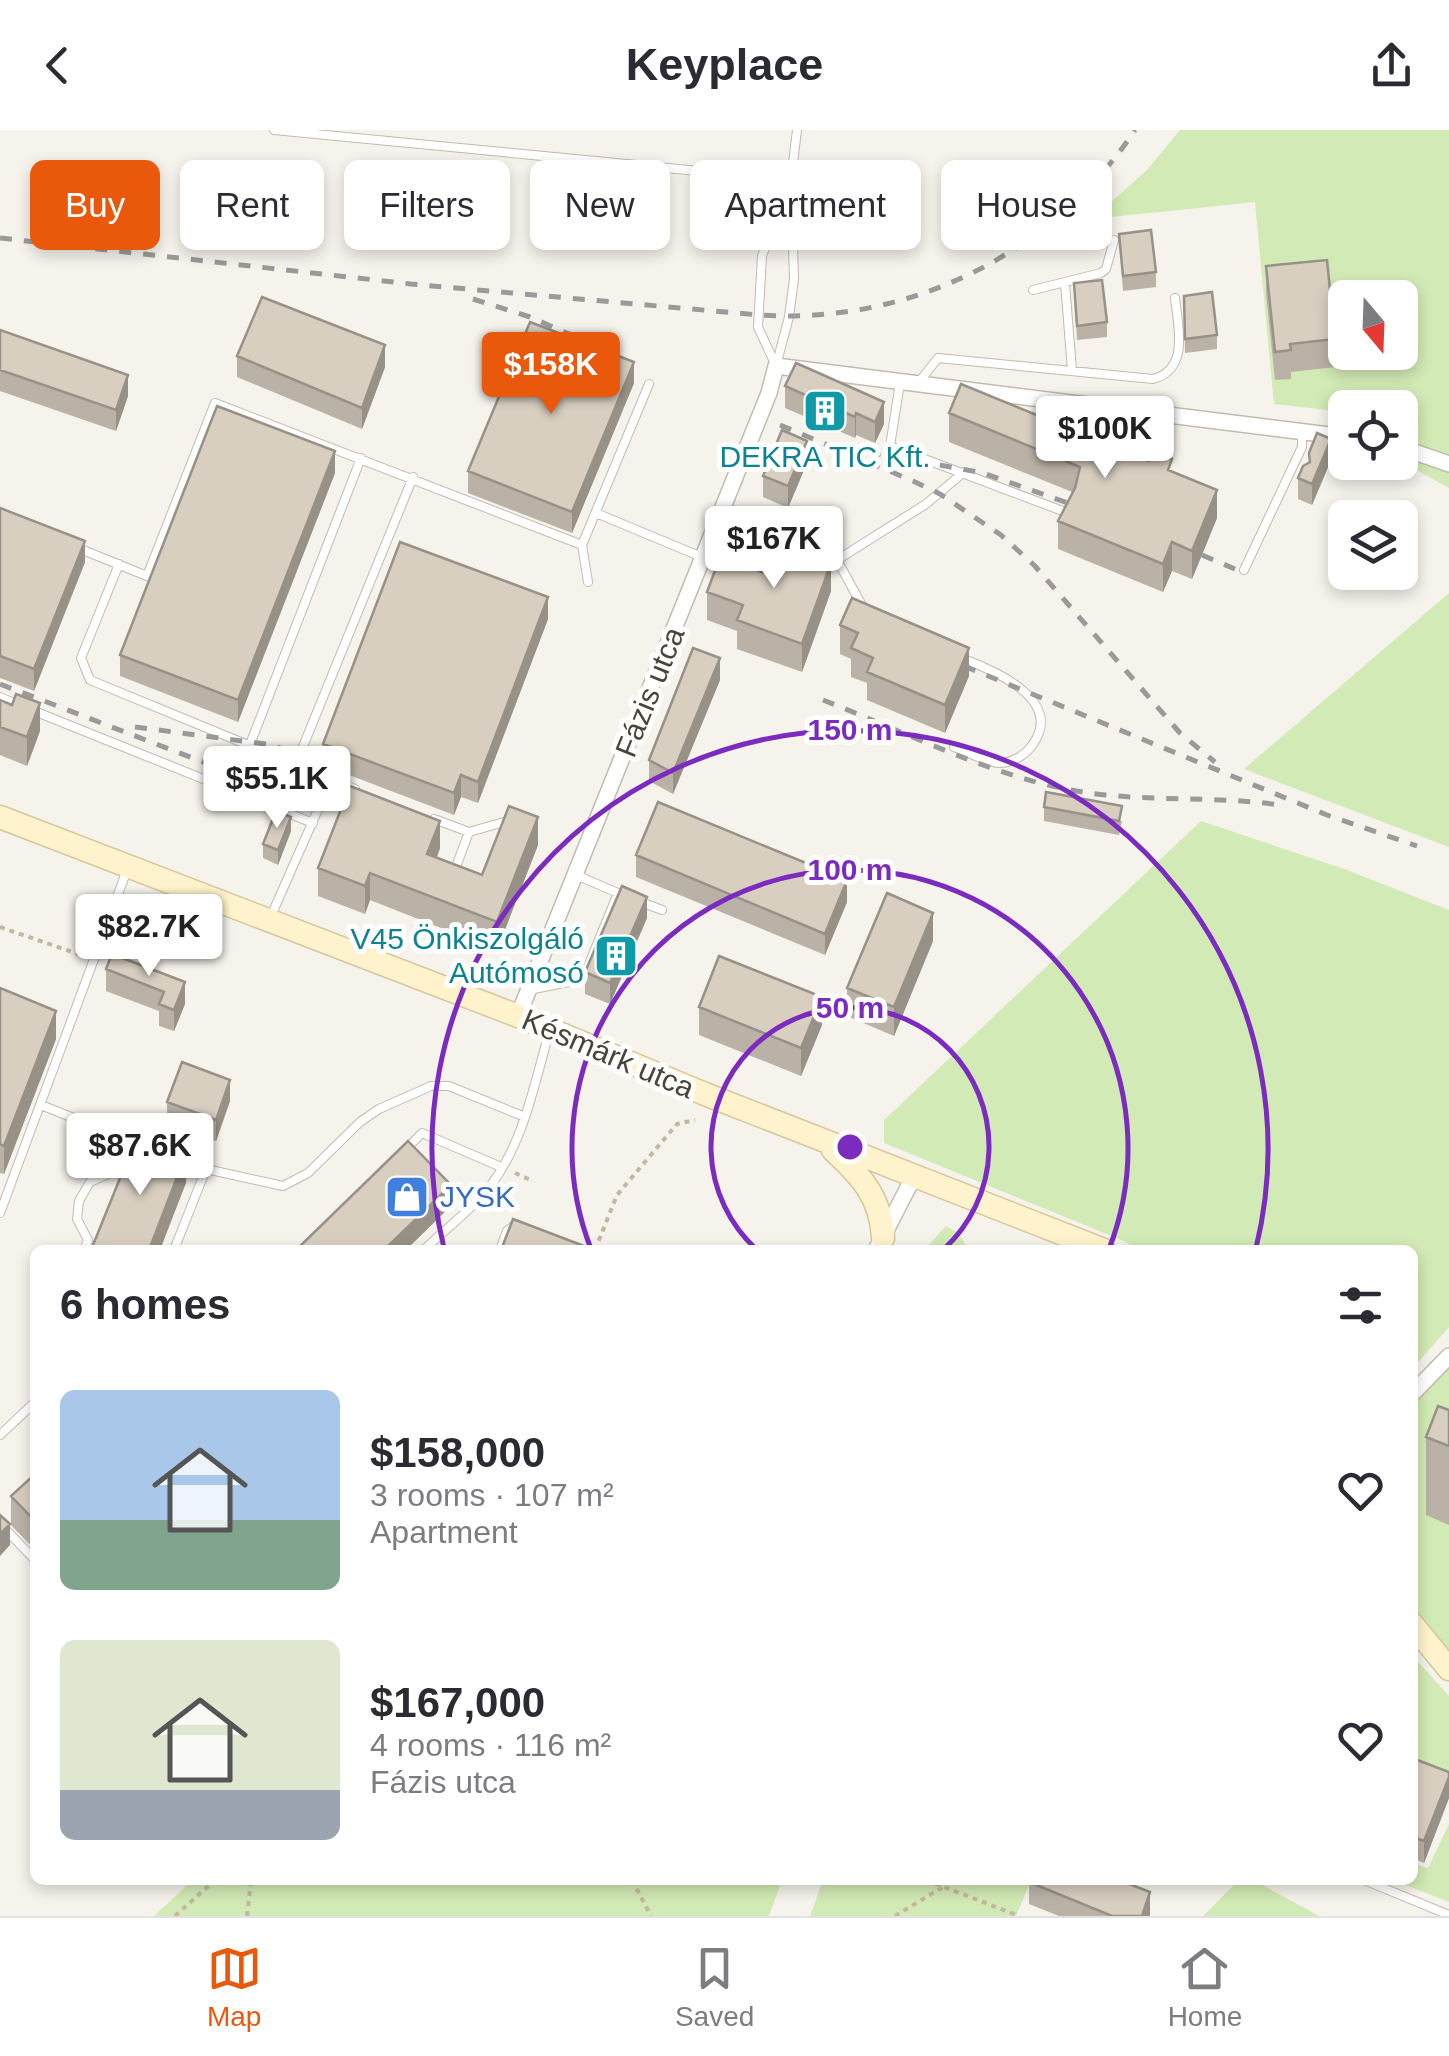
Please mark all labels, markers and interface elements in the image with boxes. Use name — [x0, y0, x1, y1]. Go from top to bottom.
icon: back — [30, 38, 85, 93]
icon: share — [1364, 38, 1419, 93]
text: Keyplace — [626, 39, 823, 90]
chip: Buy — [30, 160, 160, 250]
chip: Rent — [180, 160, 324, 250]
chip: Filters — [344, 160, 510, 250]
chip: New — [530, 160, 670, 250]
chip: Apartment — [690, 160, 921, 250]
chip: House — [941, 160, 1112, 250]
north arrow — [1328, 280, 1418, 370]
map controls — [1328, 280, 1418, 590]
pin: $158K — [481, 332, 621, 417]
text: $158K — [504, 346, 598, 382]
building icon: DEKRA TIC Kft. — [802, 388, 848, 434]
button: locate — [1328, 390, 1418, 480]
pin: $100K — [1035, 396, 1175, 481]
text: $100K — [1058, 410, 1152, 446]
place label: DEKRA TIC Kft. — [719, 440, 931, 473]
button: layers — [1328, 500, 1418, 590]
pin: $167K — [704, 506, 844, 591]
text: $167K — [727, 520, 821, 556]
street label: Fázis utca — [609, 622, 691, 761]
text: 150 m — [807, 713, 893, 746]
pin: $55.1K — [196, 746, 358, 831]
text: $55.1K — [225, 760, 329, 796]
text: 100 m — [807, 853, 893, 886]
pin: $82.7K — [68, 894, 230, 979]
text: $82.7K — [97, 908, 201, 944]
place label: V45 Önkiszolgáló Autómosó — [351, 922, 584, 989]
building icon: V45 Önkiszolgáló Autómosó — [593, 933, 639, 979]
text: 50 m — [816, 991, 884, 1024]
street label: Késmárk utca — [517, 1003, 699, 1105]
pin: $87.6K — [59, 1113, 221, 1198]
text: $87.6K — [88, 1127, 192, 1163]
centre of rings — [832, 1129, 868, 1165]
shop icon: JYSK — [384, 1174, 430, 1220]
place label: JYSK — [440, 1180, 515, 1213]
icon: filters — [1333, 1278, 1388, 1333]
text: 6 homes — [60, 1281, 230, 1328]
text: $158,000 — [370, 1429, 545, 1476]
icon: home — [140, 1430, 260, 1550]
icon: heart — [1333, 1463, 1388, 1518]
text: 3 rooms · 107 m² — [370, 1477, 614, 1513]
text: Apartment — [370, 1514, 518, 1550]
text: $167,000 — [370, 1679, 545, 1726]
icon: home — [140, 1680, 260, 1800]
icon: heart — [1333, 1713, 1388, 1768]
text: 4 rooms · 116 m² — [370, 1727, 611, 1763]
text: Fázis utca — [370, 1764, 516, 1800]
tab: Map — [207, 1941, 262, 2033]
tab: Saved — [675, 1941, 754, 2033]
tab: Home — [1168, 1941, 1242, 2033]

